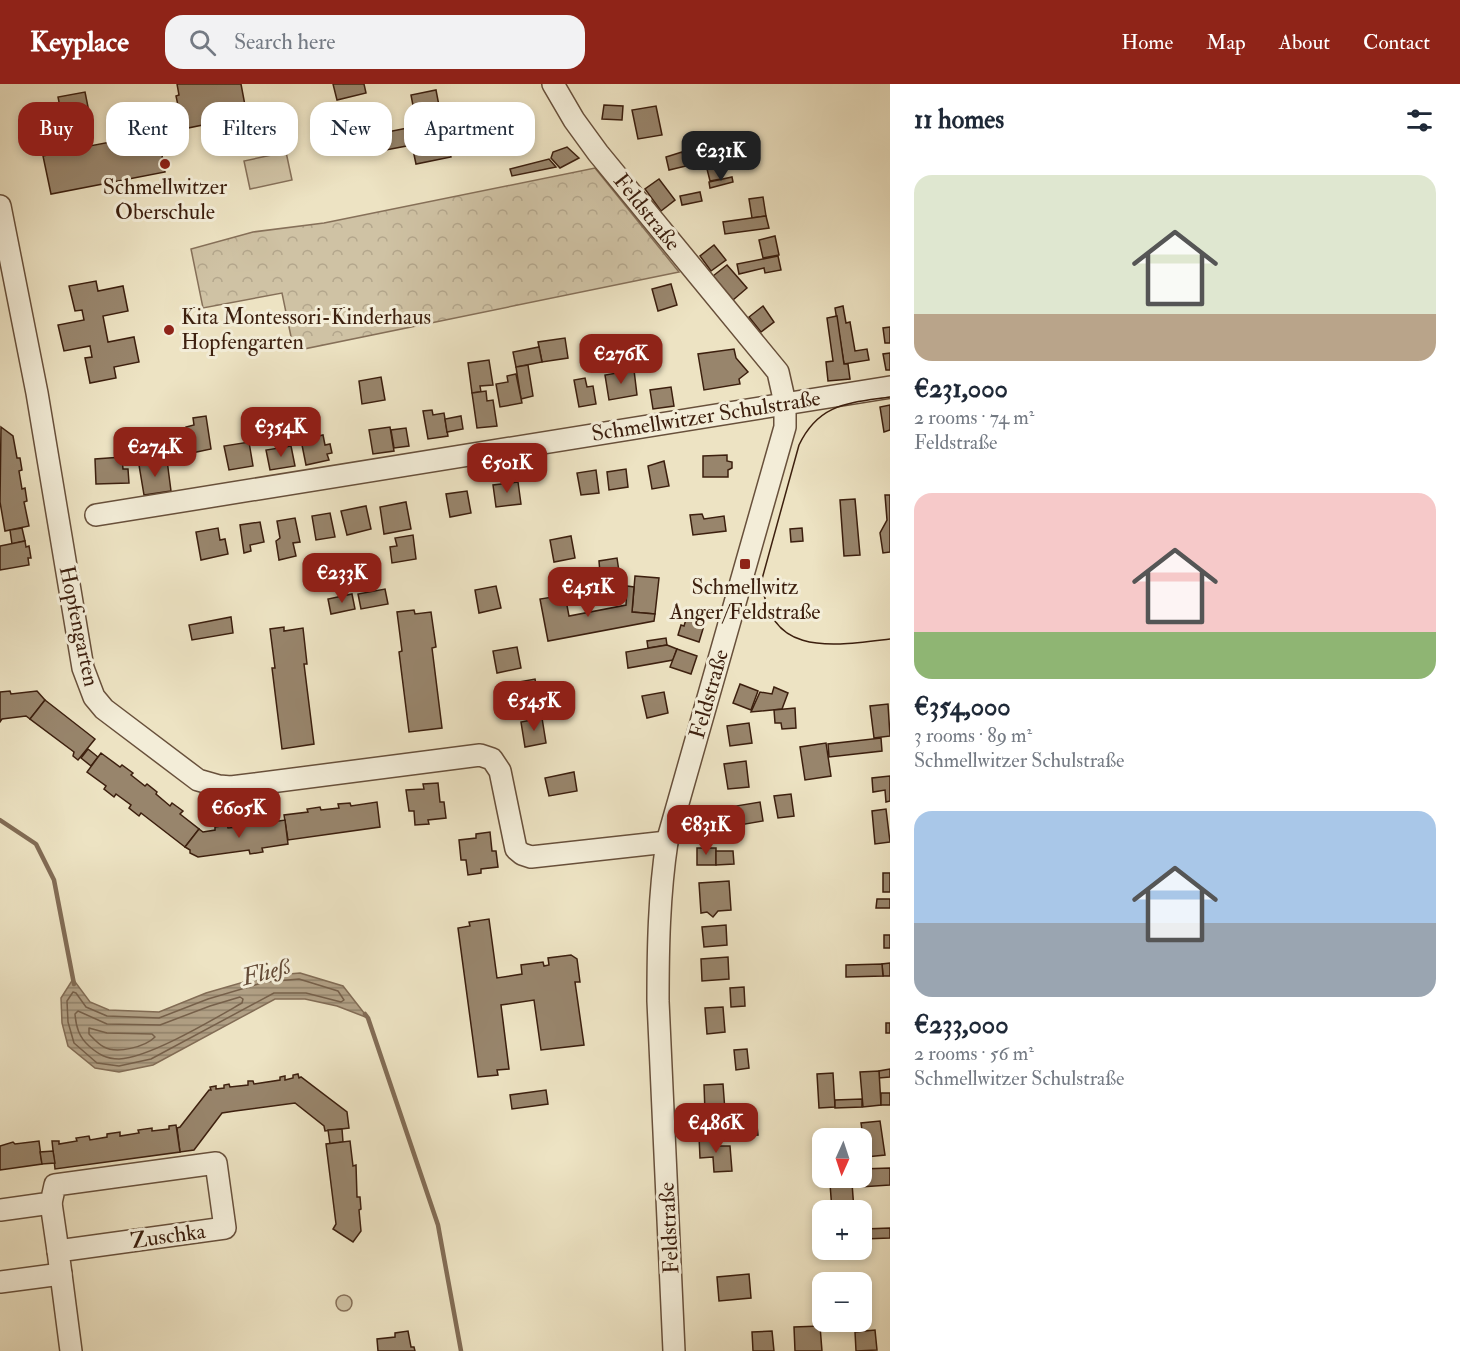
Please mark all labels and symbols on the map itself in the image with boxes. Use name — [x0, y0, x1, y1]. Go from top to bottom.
pin: €231K — [679, 131, 763, 182]
marker: Schmellwitzer Oberschule — [158, 157, 172, 171]
street label: Feldstraße — [607, 168, 687, 256]
place label: Schmellwitzer Oberschule — [103, 173, 228, 226]
place label: Kita Montessori-Kinderhaus Hopfengarten — [181, 303, 431, 357]
marker: Kita Montessori-Kinderhaus Hopfengarten — [162, 323, 176, 337]
pin: €276K — [579, 334, 663, 385]
street label: Schmellwitzer Schulstraße — [589, 384, 823, 448]
pin: €354K — [239, 407, 323, 458]
pin: €274K — [113, 427, 197, 478]
pin: €501K — [465, 443, 549, 494]
pin: €233K — [300, 553, 384, 604]
marker: Schmellwitz Anger/Feldstraße — [738, 557, 752, 571]
street label: Hopfengarten — [52, 563, 105, 689]
pin: €451K — [546, 567, 630, 618]
place label: Schmellwitz Anger/Feldstraße — [668, 573, 821, 626]
street label: Feldstraße — [683, 646, 735, 742]
pin: €545K — [492, 681, 576, 732]
pin: €605K — [197, 788, 281, 839]
pin: €831K — [664, 805, 748, 856]
water label: Fließ — [237, 951, 294, 994]
pin: €486K — [674, 1103, 758, 1154]
north arrow — [812, 1128, 872, 1188]
street label: Feldstraße — [653, 1181, 685, 1275]
street label: Zuschka — [129, 1217, 208, 1255]

